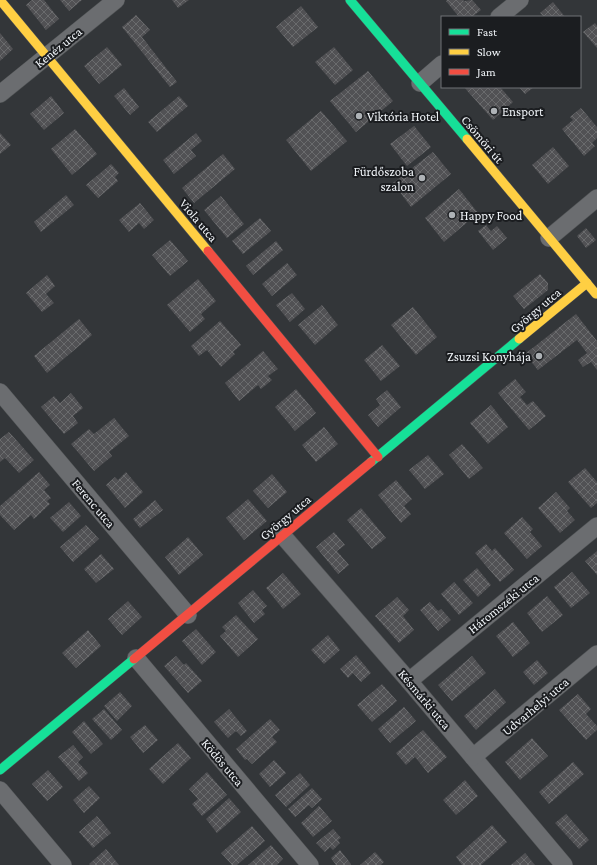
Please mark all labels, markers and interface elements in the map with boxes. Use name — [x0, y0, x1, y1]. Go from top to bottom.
legend — [441, 16, 581, 88]
street label: Kenéz utca — [32, 24, 85, 71]
text: Fast — [477, 25, 498, 39]
text: Slow — [477, 45, 501, 59]
text: Jam — [476, 65, 496, 79]
place label: Ensport — [502, 104, 544, 119]
marker: Ensport — [489, 106, 499, 116]
place label: Viktória Hotel — [367, 109, 440, 124]
marker: Viktória Hotel — [354, 111, 364, 121]
street label: Csömöri út — [458, 112, 507, 167]
place label: Fürdőszoba szalon — [354, 164, 414, 194]
marker: Fürdőszoba szalon — [417, 173, 427, 183]
street label: Viola utca — [176, 196, 221, 245]
place label: Happy Food — [460, 208, 523, 223]
marker: Happy Food — [447, 210, 457, 220]
street label: György utca — [507, 285, 564, 336]
place label: Zsuzsi Konyhája — [447, 349, 531, 365]
marker: Zsuzsi Konyhája — [534, 351, 544, 361]
street label: Ferenc utca — [69, 476, 118, 531]
street label: György utca — [257, 492, 314, 543]
street label: Háromszéki utca — [465, 570, 542, 636]
street label: Késmárki utca — [395, 666, 454, 732]
street label: Udvarhelyi utca — [499, 674, 572, 739]
street label: Ködös utca — [199, 736, 247, 789]

